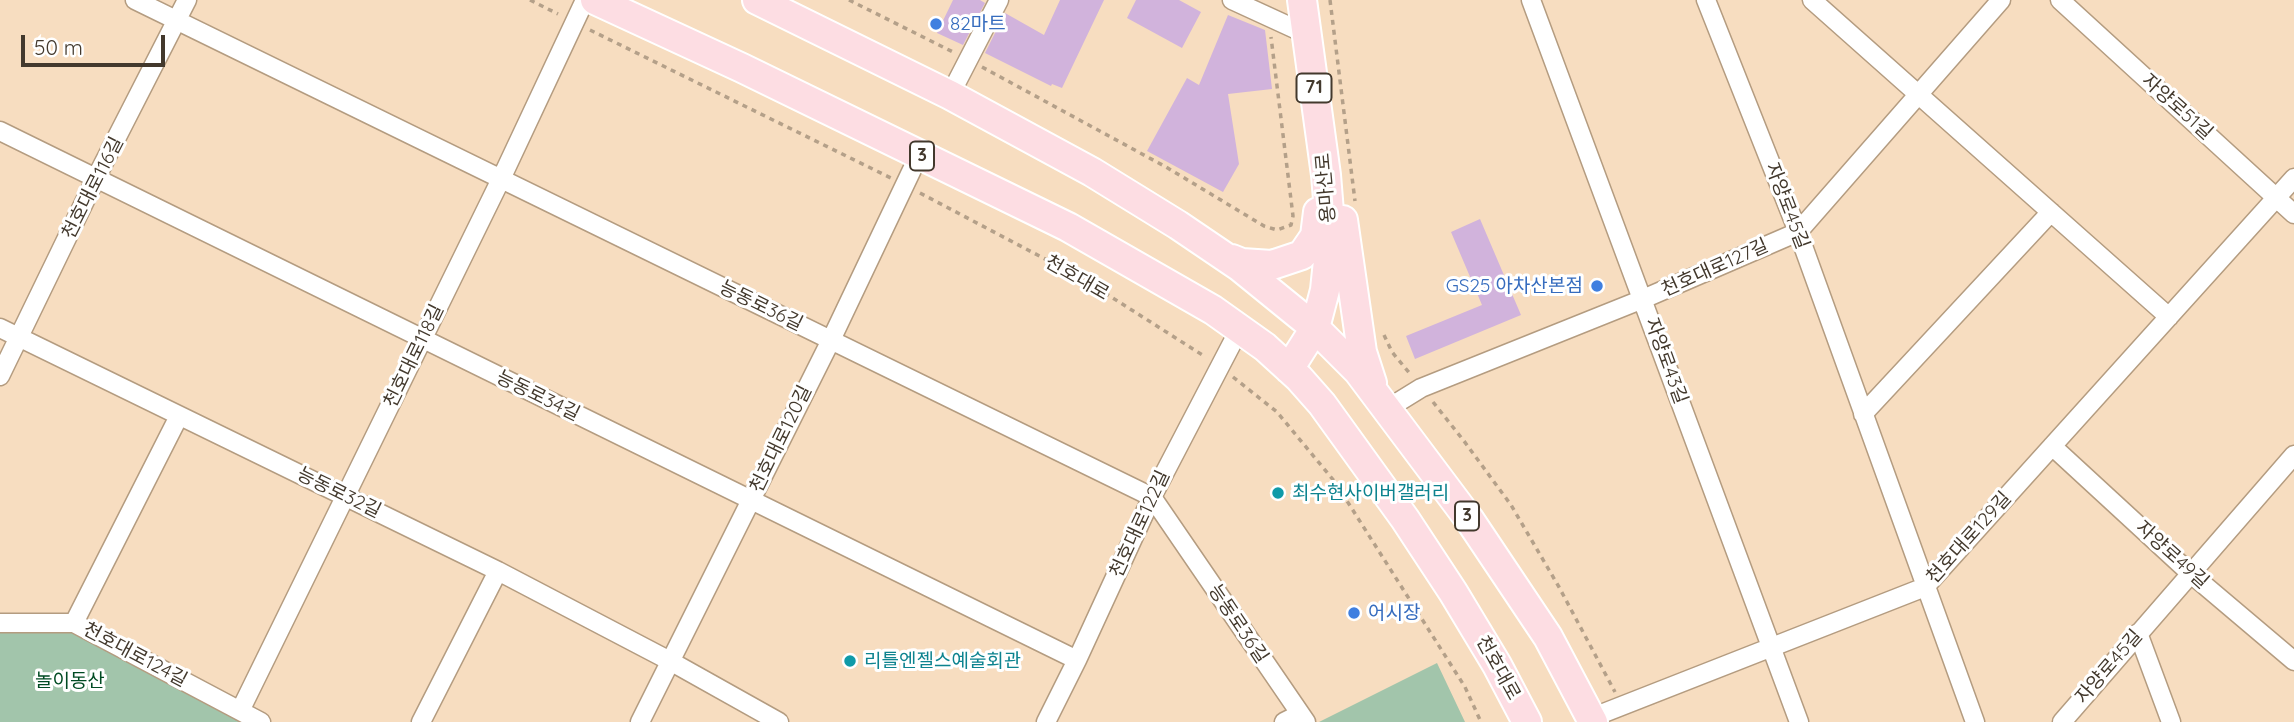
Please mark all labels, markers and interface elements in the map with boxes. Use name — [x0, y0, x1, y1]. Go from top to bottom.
place label: 82마트 — [950, 13, 1006, 35]
marker: 82마트 — [928, 16, 944, 32]
scale bar — [24, 21, 168, 65]
text: 50 m — [34, 34, 83, 60]
street label: 자양로51길 — [2137, 69, 2217, 145]
road number: 71 — [1296, 74, 1332, 102]
street label: 천호대로116길 — [57, 133, 129, 243]
road number: 3 — [910, 141, 934, 170]
street label: 용마산로 — [1312, 152, 1340, 224]
street label: 자양로45길 — [1760, 160, 1814, 252]
street label: 천호대로127길 — [1658, 234, 1772, 302]
street label: 천호대로 — [1041, 251, 1113, 305]
place label: GS25 아차산본점 — [1446, 275, 1583, 297]
street label: 능동로36길 — [716, 276, 806, 336]
marker: GS25 아차산본점 — [1589, 278, 1605, 294]
street label: 천호대로118길 — [379, 301, 449, 411]
street label: 자양로43길 — [1640, 315, 1692, 407]
street label: 능동로34길 — [493, 366, 583, 426]
street label: 천호대로120길 — [745, 382, 817, 496]
street label: 능동로32길 — [293, 463, 385, 523]
street label: 천호대로122길 — [1105, 467, 1175, 581]
place label: 최수현사이버갤러리 — [1292, 482, 1449, 504]
marker: 최수현사이버갤러리 — [1270, 485, 1286, 501]
street label: 천호대로129길 — [1922, 487, 2016, 589]
road number: 3 — [1455, 502, 1479, 530]
street label: 자양로49길 — [2131, 516, 2213, 594]
street label: 능동로36길 — [1203, 580, 1273, 668]
place label: 어시장 — [1368, 602, 1420, 624]
marker: 어시장 — [1346, 605, 1362, 621]
street label: 천호대로124길 — [79, 618, 191, 692]
street label: 자양로45길 — [2071, 625, 2147, 709]
street label: 천호대로 — [1471, 632, 1525, 704]
place label: 리틀엔젤스예술회관 — [864, 650, 1021, 672]
marker: 리틀엔젤스예술회관 — [842, 653, 858, 669]
park label: 놀이동산 — [35, 670, 105, 692]

